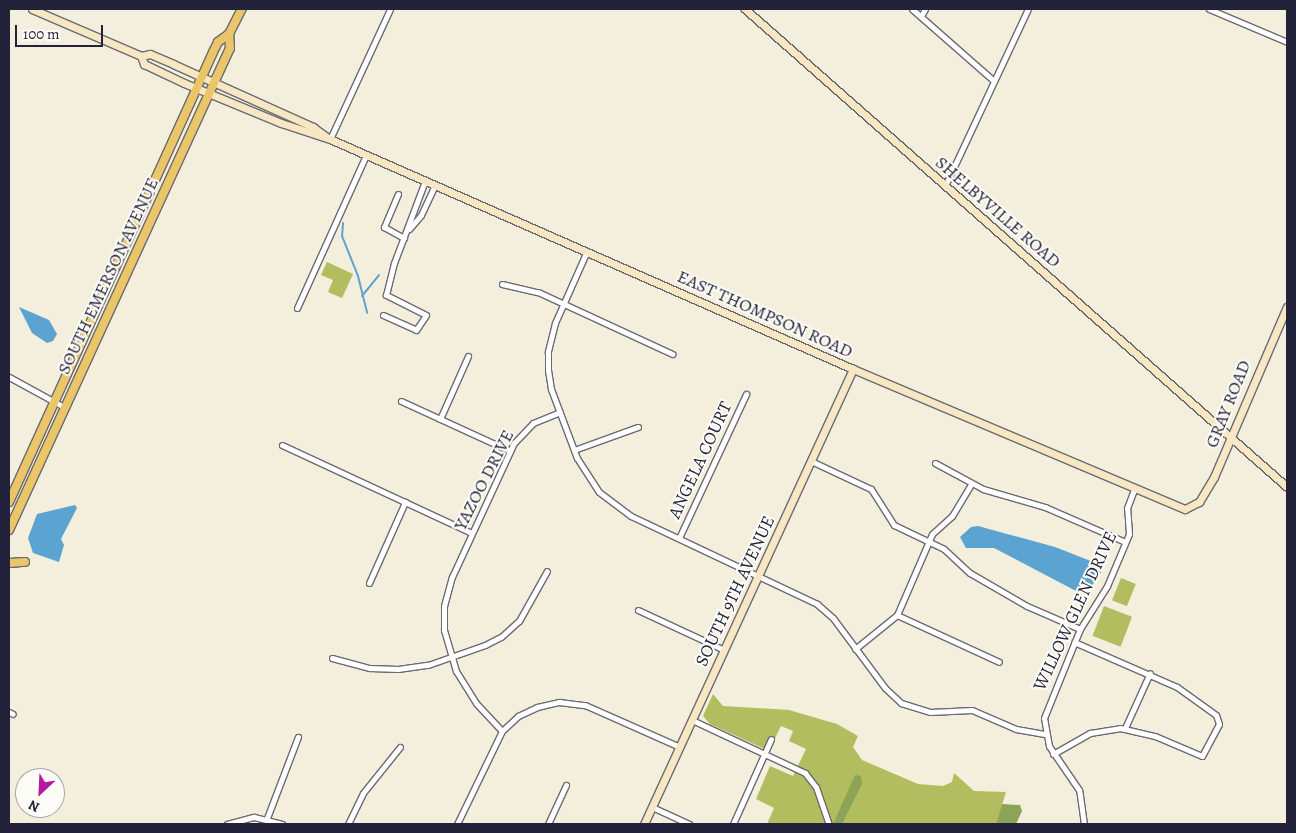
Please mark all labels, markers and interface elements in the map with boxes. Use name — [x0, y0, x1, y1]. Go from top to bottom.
scale bar — [18, 15, 105, 47]
text: 100 m — [23, 24, 60, 44]
street label: SHELBYVILLE ROAD — [931, 152, 1065, 272]
street label: SOUTH EMERSON AVENUE — [53, 174, 163, 378]
street label: EAST THOMPSON ROAD — [674, 266, 856, 362]
street label: GRAY ROAD — [1201, 357, 1255, 451]
street label: ANGELA COURT — [664, 398, 736, 522]
street label: YAZOO DRIVE — [449, 426, 519, 534]
street label: SOUTH 9TH AVENUE — [691, 512, 779, 670]
street label: WILLOW GLEN DRIVE — [1029, 528, 1121, 694]
north arrow — [15, 768, 65, 818]
text: N — [25, 795, 43, 817]

